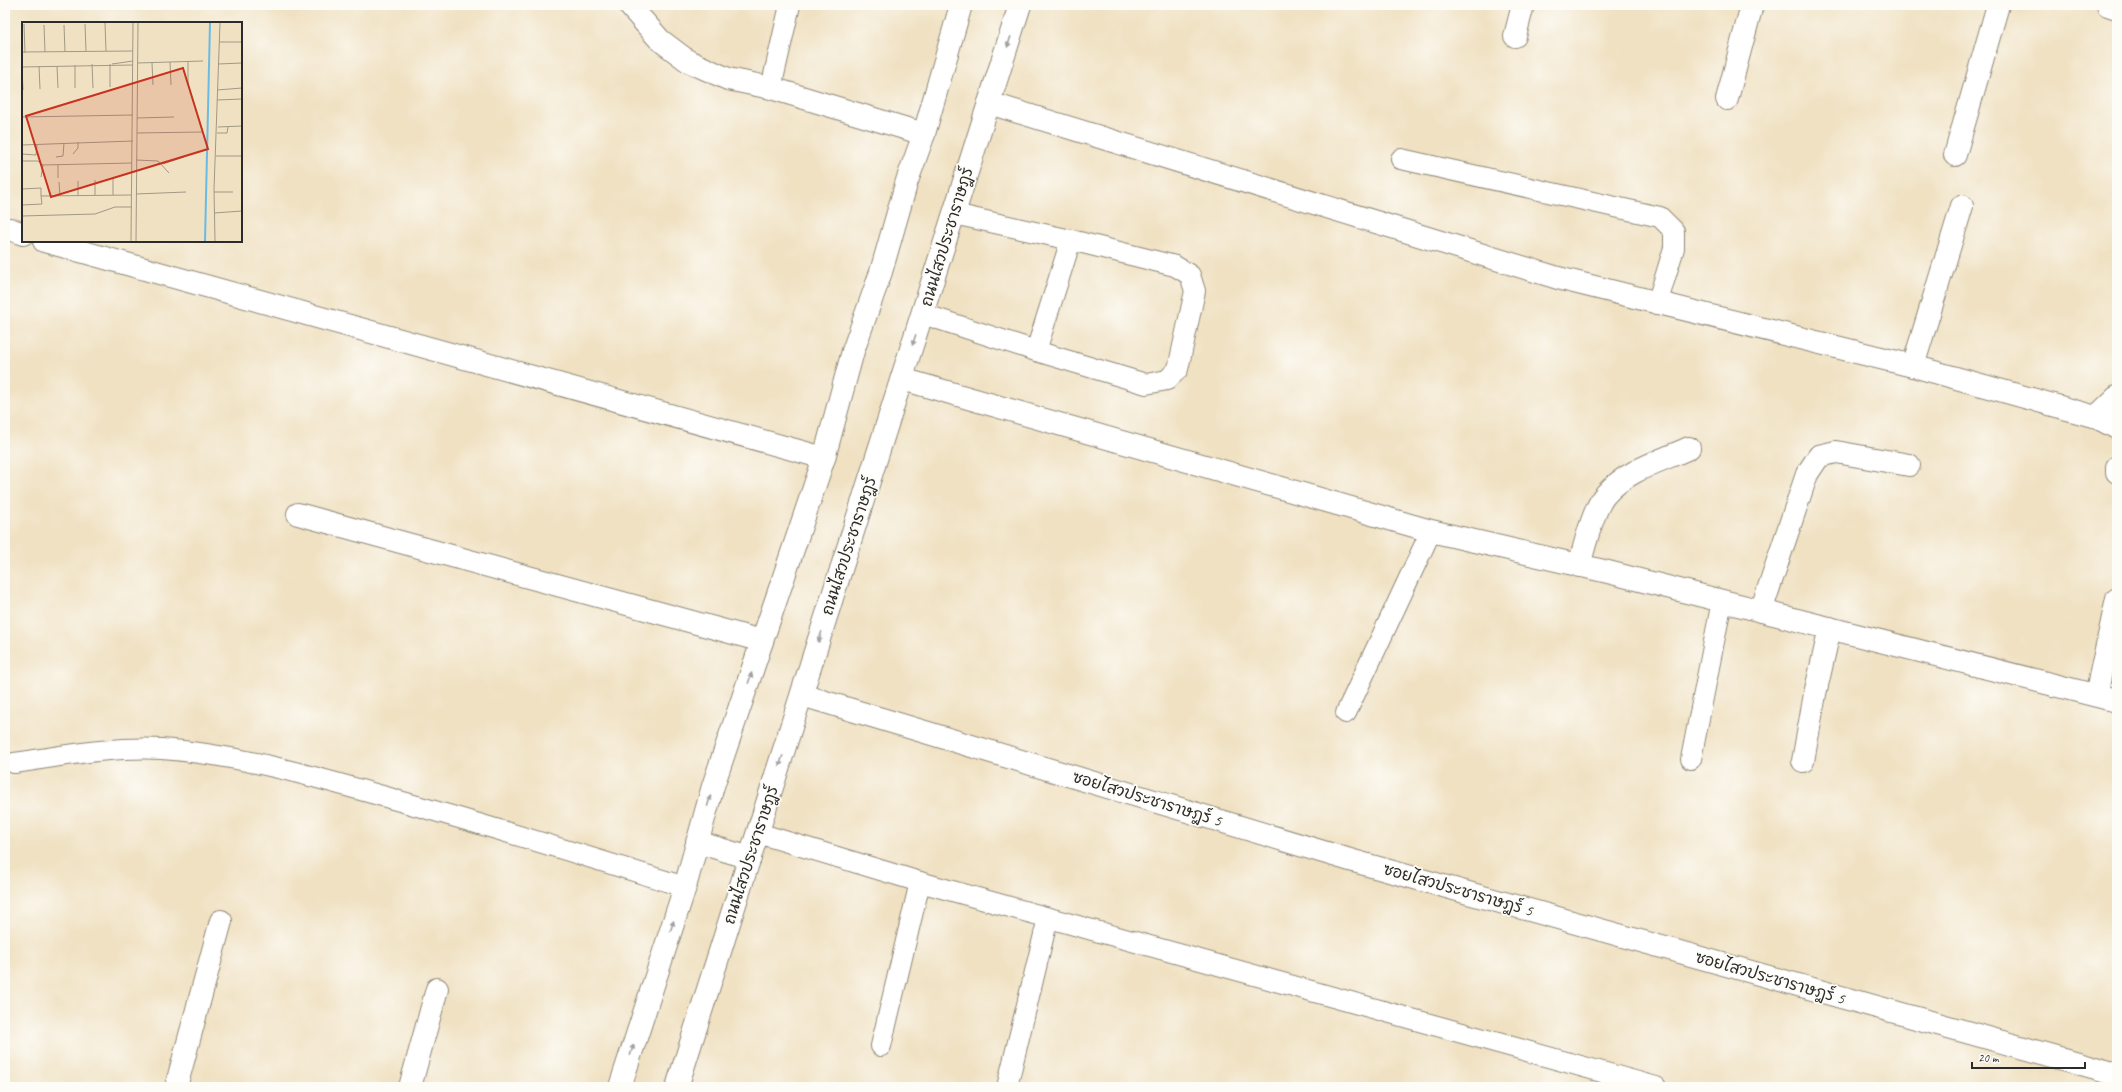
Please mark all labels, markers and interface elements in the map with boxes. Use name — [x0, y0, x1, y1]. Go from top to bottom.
inset map — [22, 22, 242, 242]
one-way arrow — [1005, 36, 1011, 48]
street label: ถนนไสวประชาราษฎร์ — [914, 164, 979, 309]
one-way arrow — [911, 334, 917, 346]
street label: ถนนไสวประชาราษฎร์ — [815, 473, 882, 618]
one-way arrow — [817, 631, 823, 643]
one-way arrow — [747, 672, 753, 684]
one-way arrow — [778, 755, 784, 767]
street label: ซอยไสวประชาราษฎร์ 5 — [1070, 765, 1225, 832]
street label: ถนนไสวประชาราษฎร์ — [717, 782, 784, 927]
one-way arrow — [706, 795, 712, 807]
street label: ซอยไสวประชาราษฎร์ 5 — [1381, 857, 1536, 922]
one-way arrow — [669, 920, 675, 932]
street label: ซอยไสวประชาราษฎร์ 5 — [1693, 945, 1848, 1010]
one-way arrow — [629, 1044, 635, 1056]
scale bar — [1972, 1044, 2085, 1070]
text: 20 m — [1978, 1050, 2000, 1066]

